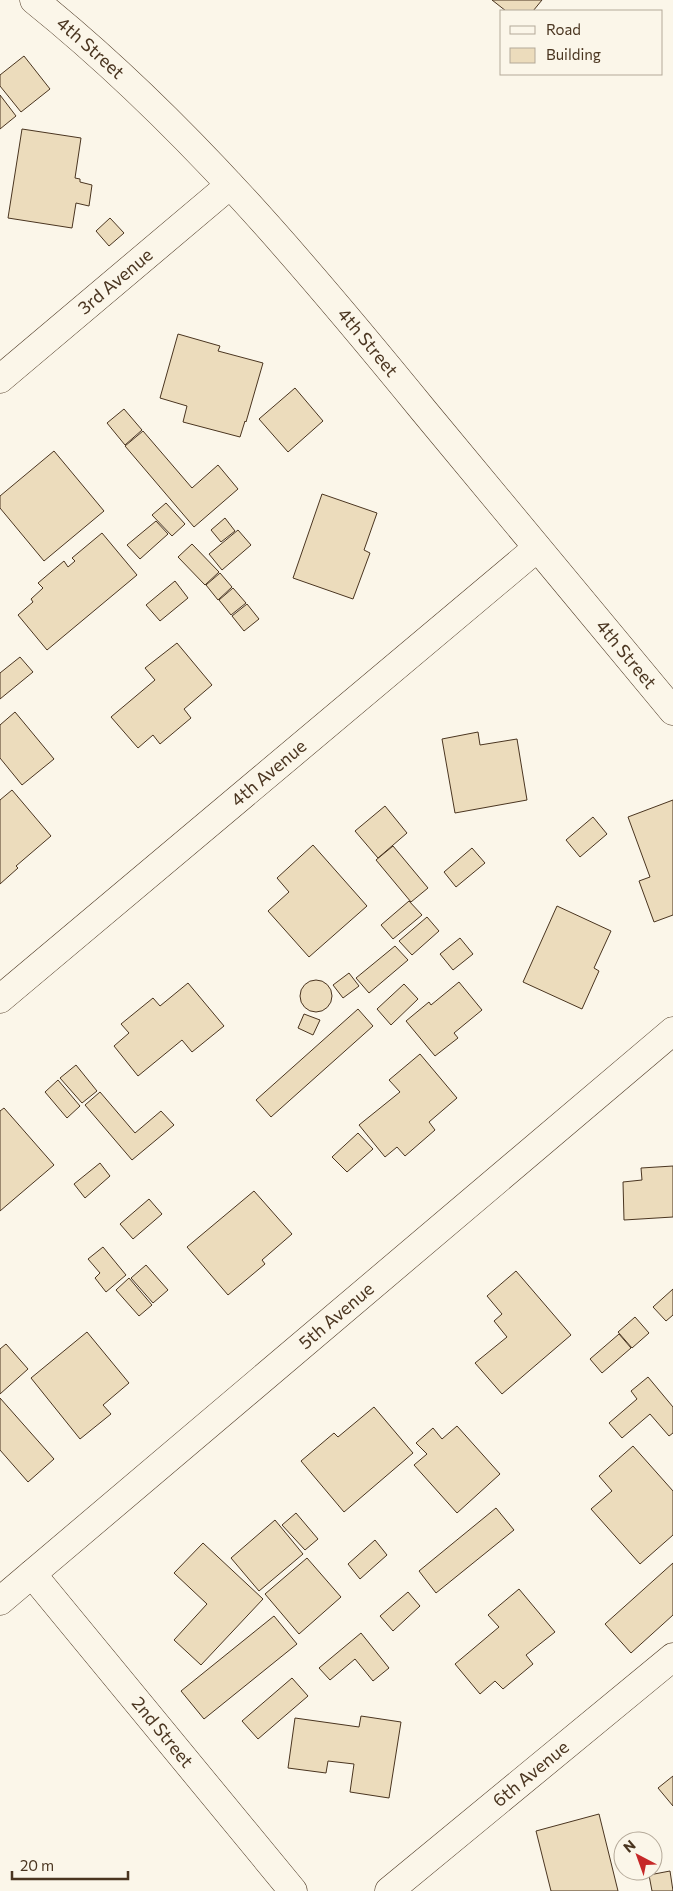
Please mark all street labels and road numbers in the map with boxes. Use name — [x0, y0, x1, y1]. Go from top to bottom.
street label: 4th Street — [53, 12, 129, 83]
street label: 3rd Avenue — [73, 243, 157, 319]
street label: 4th Street — [333, 303, 403, 381]
street label: 4th Street — [592, 615, 662, 693]
street label: 4th Avenue — [226, 734, 310, 811]
street label: 5th Avenue — [294, 1277, 378, 1353]
street label: 2nd Street — [128, 1692, 199, 1771]
street label: 6th Avenue — [488, 1735, 573, 1811]

